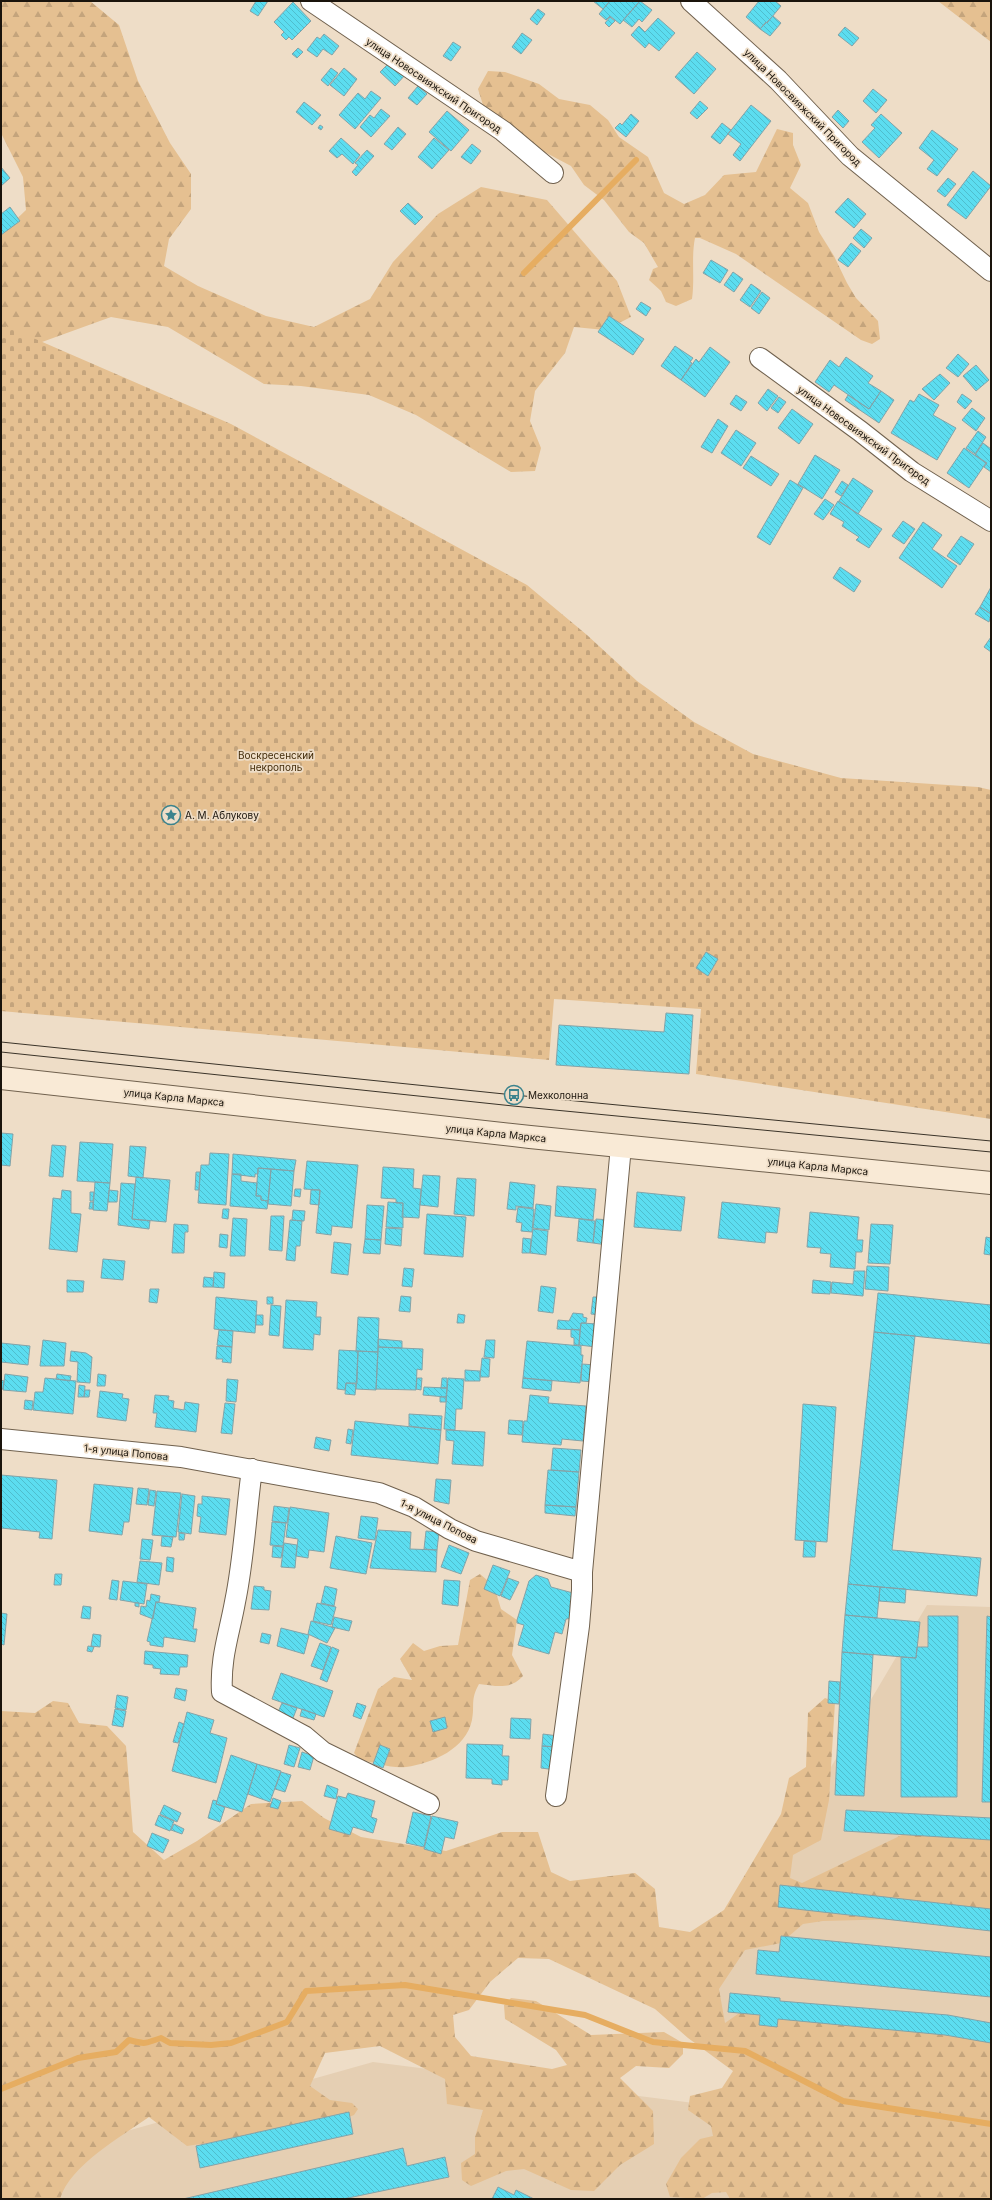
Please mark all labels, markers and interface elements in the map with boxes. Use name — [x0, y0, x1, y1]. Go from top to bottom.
street label: улица Новосвияжский Пригород — [364, 35, 504, 135]
street label: улица Новосвияжский Пригород — [742, 46, 864, 168]
street label: улица Новосвияжский Пригород — [795, 383, 933, 487]
park label: Воскресенский некрополь — [238, 749, 314, 773]
place icon: А. М. Аблукову — [160, 804, 182, 826]
place label: А. М. Аблукову — [185, 809, 259, 821]
bus stop icon: Мехколонна — [503, 1084, 525, 1106]
street label: улица Карла Маркса — [123, 1086, 225, 1108]
place label: Мехколонна — [528, 1089, 588, 1101]
street label: улица Карла Маркса — [445, 1122, 547, 1144]
street label: улица Карла Маркса — [767, 1155, 869, 1177]
street label: 1-я улица Попова — [83, 1442, 169, 1462]
street label: 1-я улица Попова — [398, 1496, 480, 1546]

